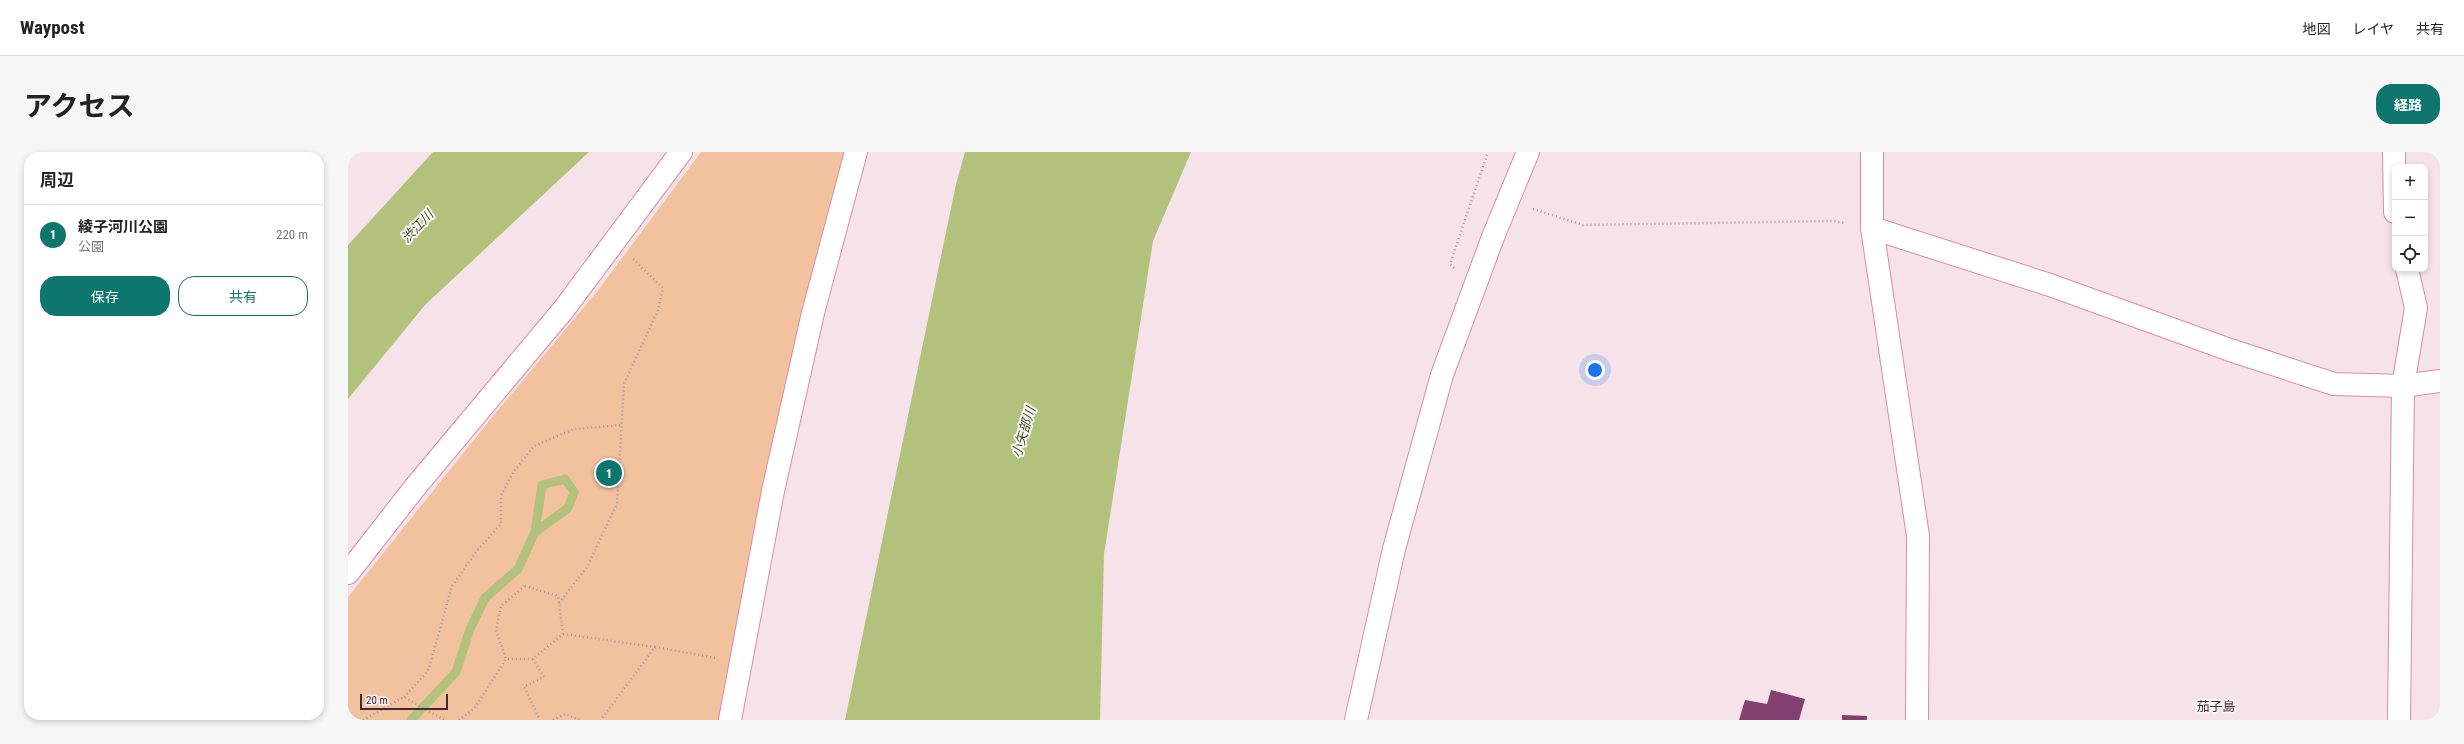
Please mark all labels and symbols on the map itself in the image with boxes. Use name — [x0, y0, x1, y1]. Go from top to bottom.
water label: 渋江川 — [398, 206, 438, 246]
your location — [1585, 360, 1605, 380]
water label: 小矢部川 — [1009, 403, 1039, 459]
pin: 1 — [596, 458, 622, 488]
scale bar — [360, 692, 448, 711]
district label: 茄子島 — [2196, 699, 2236, 714]

